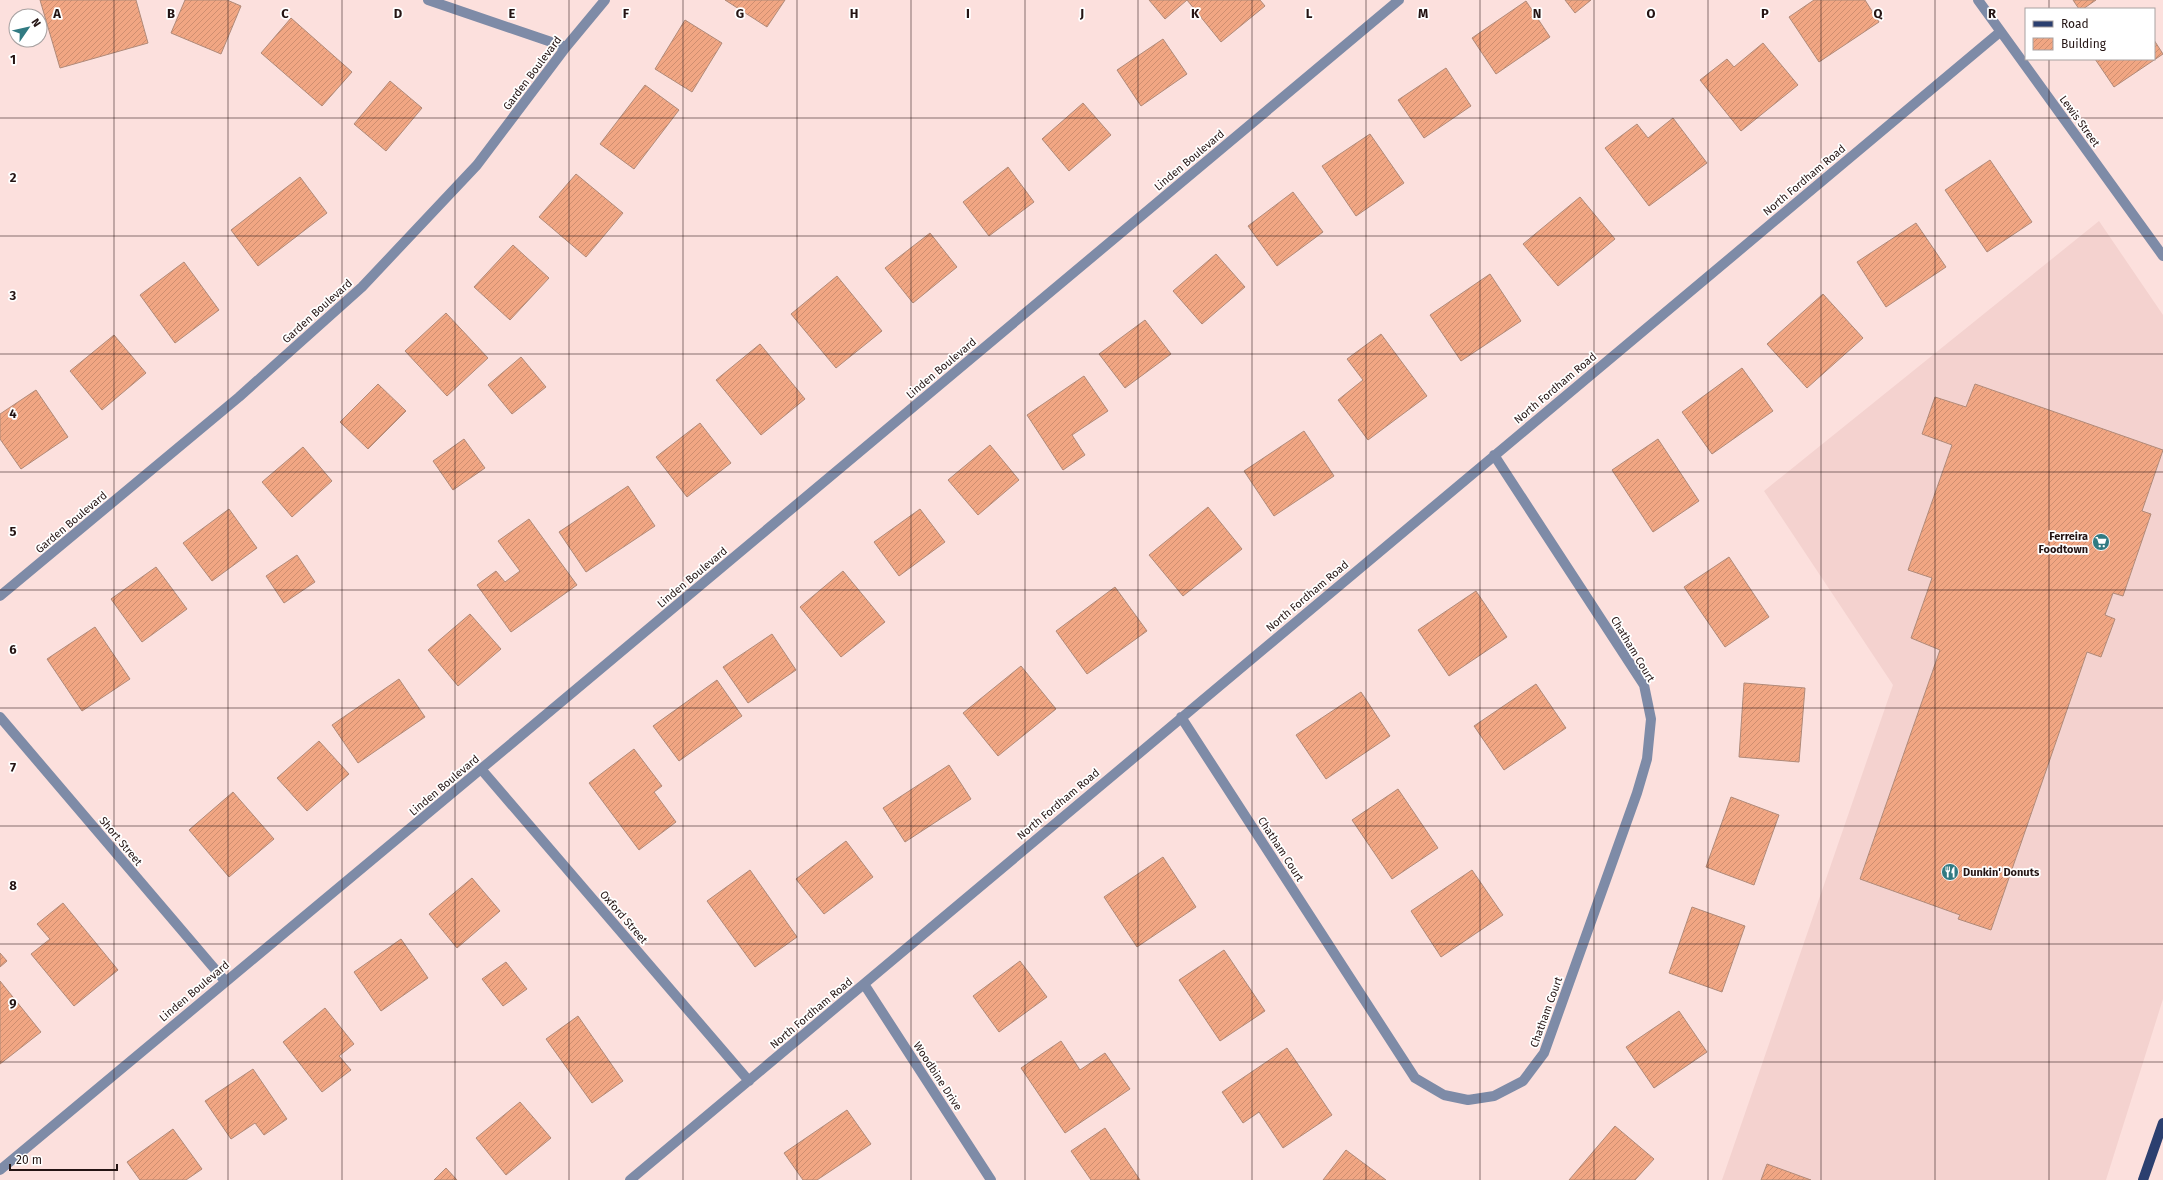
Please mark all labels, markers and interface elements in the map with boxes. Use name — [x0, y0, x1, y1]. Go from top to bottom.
text: A — [52, 6, 61, 21]
text: B — [167, 6, 175, 21]
text: C — [281, 6, 289, 21]
text: D — [394, 6, 403, 21]
text: E — [509, 6, 516, 21]
text: F — [623, 6, 630, 21]
text: G — [736, 6, 744, 21]
text: H — [850, 6, 858, 21]
text: I — [966, 6, 970, 21]
text: J — [1079, 6, 1084, 21]
text: K — [1191, 6, 1200, 21]
text: L — [1306, 6, 1313, 21]
text: M — [1418, 6, 1428, 21]
text: N — [1533, 6, 1541, 21]
text: O — [1647, 6, 1656, 21]
text: P — [1761, 6, 1769, 21]
text: Q — [1874, 6, 1884, 21]
text: R — [1988, 6, 1997, 21]
north arrow — [8, 8, 48, 48]
legend — [2025, 8, 2155, 60]
text: N — [28, 16, 43, 29]
text: Road — [2061, 17, 2089, 31]
street label: Garden Boulevard — [500, 34, 564, 113]
text: Building — [2061, 37, 2107, 51]
text: 1 — [10, 52, 16, 67]
street label: Lewis Street — [2057, 93, 2103, 149]
street label: Linden Boulevard — [1152, 127, 1227, 193]
street label: North Fordham Road — [1760, 142, 1848, 219]
text: 2 — [10, 170, 17, 185]
street label: Garden Boulevard — [280, 277, 355, 346]
text: 3 — [9, 288, 17, 303]
street label: Linden Boulevard — [904, 335, 979, 401]
street label: North Fordham Road — [1511, 350, 1599, 427]
text: 4 — [9, 406, 17, 421]
street label: Garden Boulevard — [33, 489, 110, 556]
text: 5 — [10, 524, 17, 539]
place label: Ferreira Foodtown — [2039, 530, 2088, 556]
supermarket icon: Ferreira Foodtown — [2091, 532, 2111, 552]
street label: Linden Boulevard — [655, 544, 730, 610]
street label: North Fordham Road — [1263, 558, 1351, 635]
street label: Chatham Court — [1608, 614, 1657, 684]
text: 6 — [9, 642, 17, 657]
street label: Linden Boulevard — [407, 752, 482, 818]
text: 7 — [10, 760, 16, 775]
street label: North Fordham Road — [1014, 766, 1102, 843]
street label: Short Street — [96, 814, 145, 868]
street label: Chatham Court — [1255, 815, 1306, 884]
restaurant icon: Dunkin' Donuts — [1940, 862, 1960, 882]
place label: Dunkin' Donuts — [1963, 866, 2040, 879]
text: 8 — [9, 878, 17, 893]
street label: Oxford Street — [597, 888, 650, 947]
street label: Linden Boulevard — [157, 958, 232, 1024]
street label: North Fordham Road — [767, 975, 855, 1052]
street label: Chatham Court — [1528, 975, 1565, 1049]
text: 9 — [9, 996, 17, 1011]
street label: Woodbine Drive — [911, 1040, 965, 1113]
scale bar — [10, 1146, 117, 1172]
text: 20 m — [16, 1153, 42, 1167]

